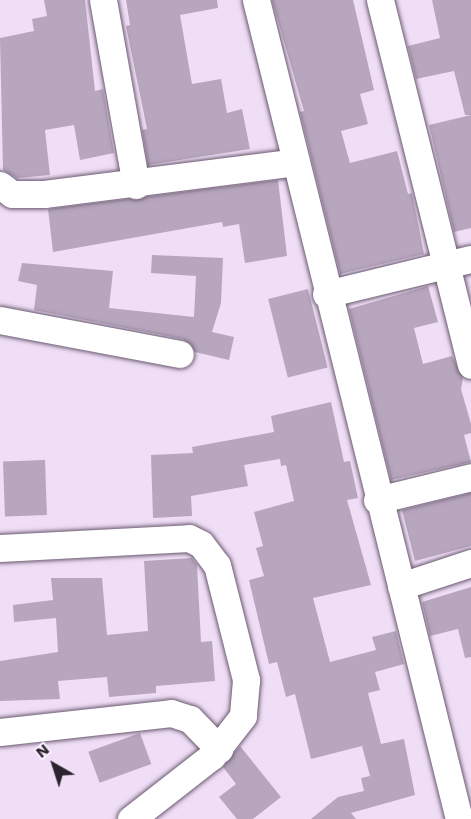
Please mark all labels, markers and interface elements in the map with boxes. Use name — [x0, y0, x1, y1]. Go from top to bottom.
north arrow — [24, 735, 84, 795]
text: N — [32, 740, 53, 762]

